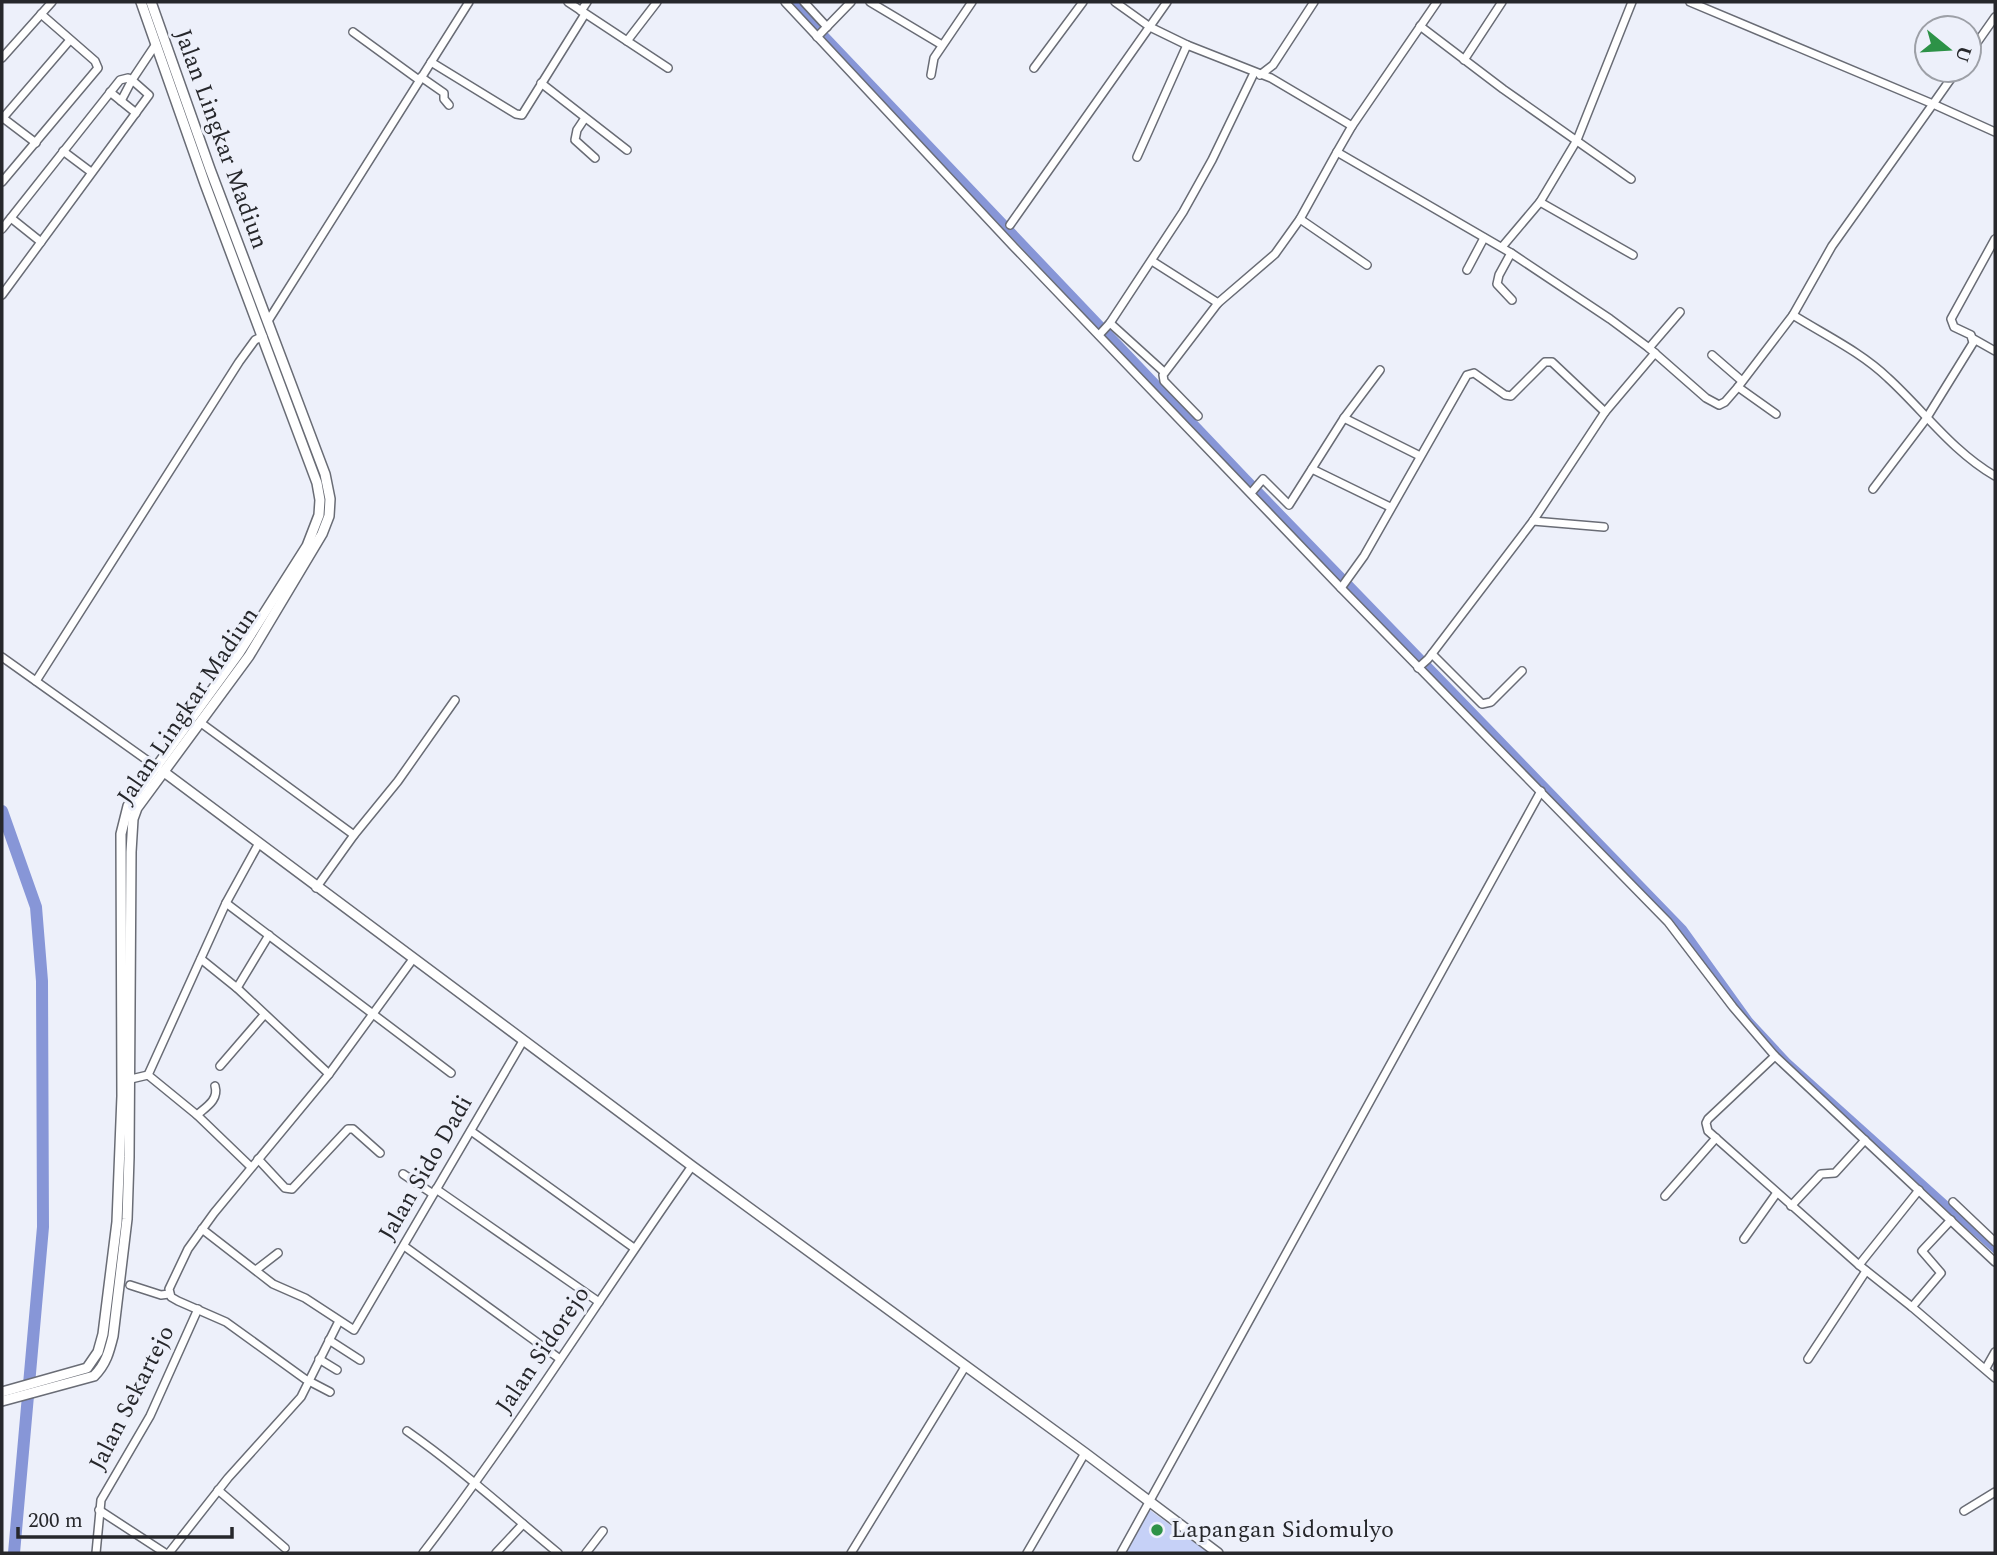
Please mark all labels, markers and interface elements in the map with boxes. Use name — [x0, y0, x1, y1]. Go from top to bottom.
north arrow — [1913, 14, 1983, 84]
street label: Jalan Lingkar Madiun — [164, 24, 278, 254]
text: U — [1946, 42, 1979, 66]
street label: Jalan Lingkar Madiun — [108, 600, 268, 812]
street label: Jalan Sido Dadi — [370, 1088, 482, 1248]
street label: Jalan Sidorejo — [487, 1279, 599, 1421]
street label: Jalan Sekartejo — [80, 1319, 184, 1477]
scale bar — [18, 1496, 231, 1540]
text: 200 m — [28, 1505, 83, 1537]
place label: Lapangan Sidomulyo — [1171, 1512, 1394, 1548]
marker: Lapangan Sidomulyo — [1149, 1522, 1165, 1538]

